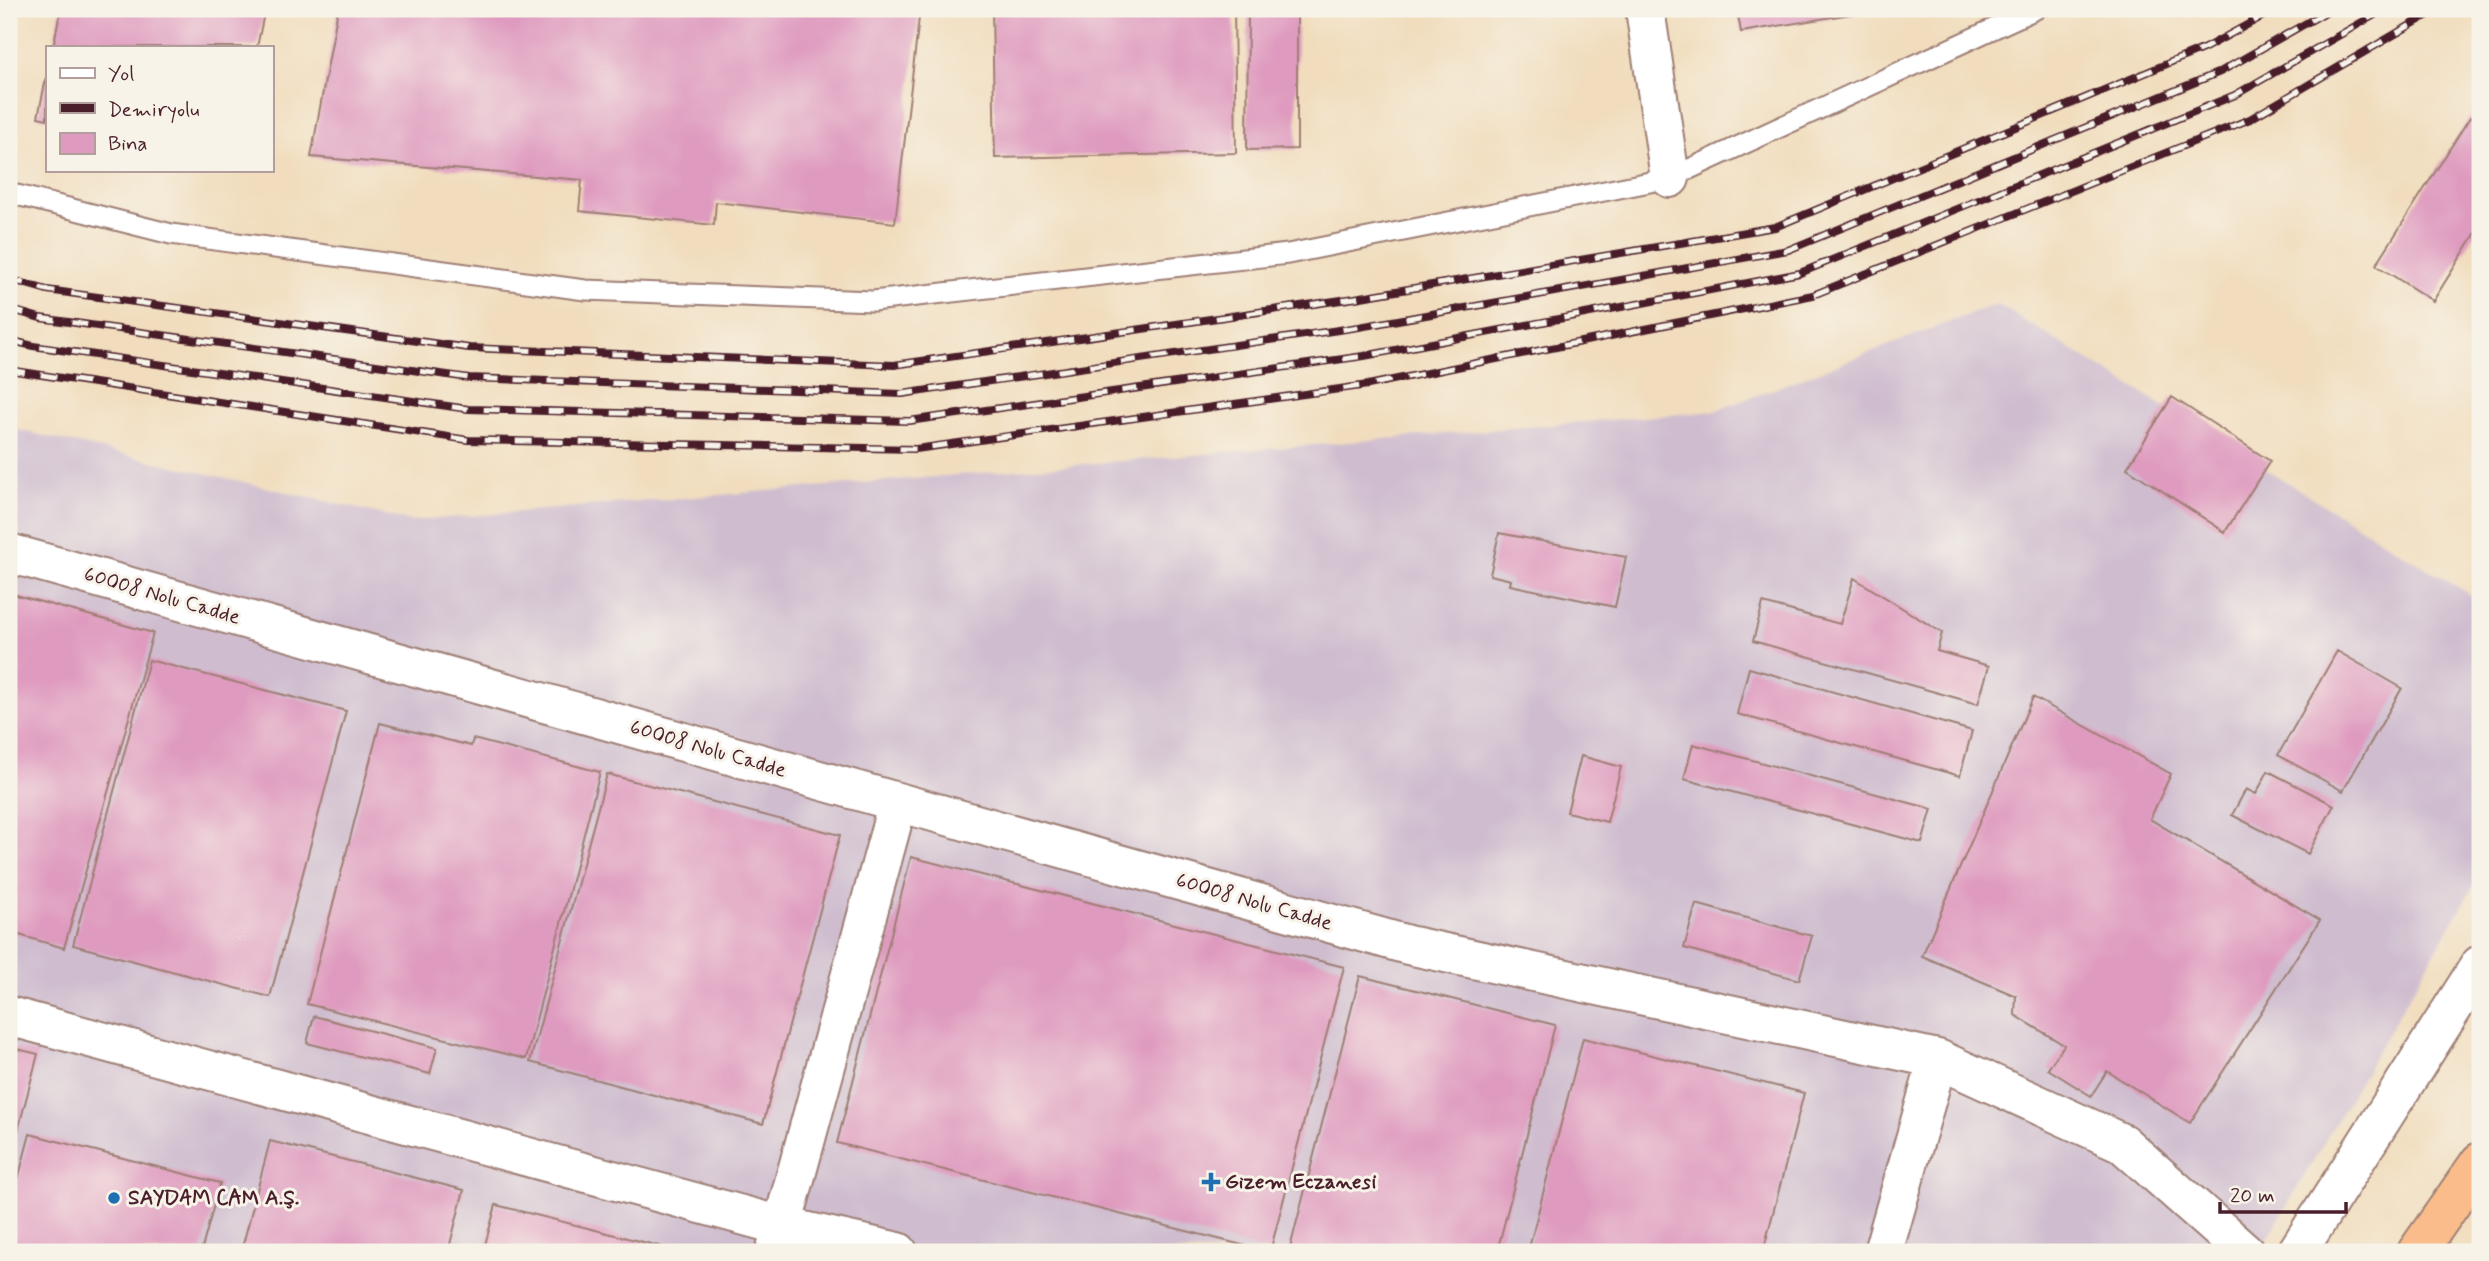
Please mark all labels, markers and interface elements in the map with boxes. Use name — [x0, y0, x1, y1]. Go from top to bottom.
legend — [46, 46, 273, 172]
text: Yol — [108, 60, 134, 88]
text: Demiryolu — [108, 96, 200, 124]
text: Bina — [108, 130, 148, 158]
street label: 60008 Nolu Cadde — [81, 560, 243, 632]
street label: 60008 Nolu Cadde — [627, 713, 789, 785]
street label: 60008 Nolu Cadde — [1173, 866, 1335, 938]
place label: Gizem Eczanesi — [1225, 1168, 1376, 1196]
scale bar — [2220, 1170, 2346, 1214]
marker: Gizem Eczanesi — [1203, 1174, 1219, 1190]
text: 20 m — [2230, 1182, 2275, 1210]
place label: SAYDAM CAM A.Ş. — [128, 1184, 299, 1212]
marker: SAYDAM CAM A.Ş. — [106, 1190, 122, 1206]

